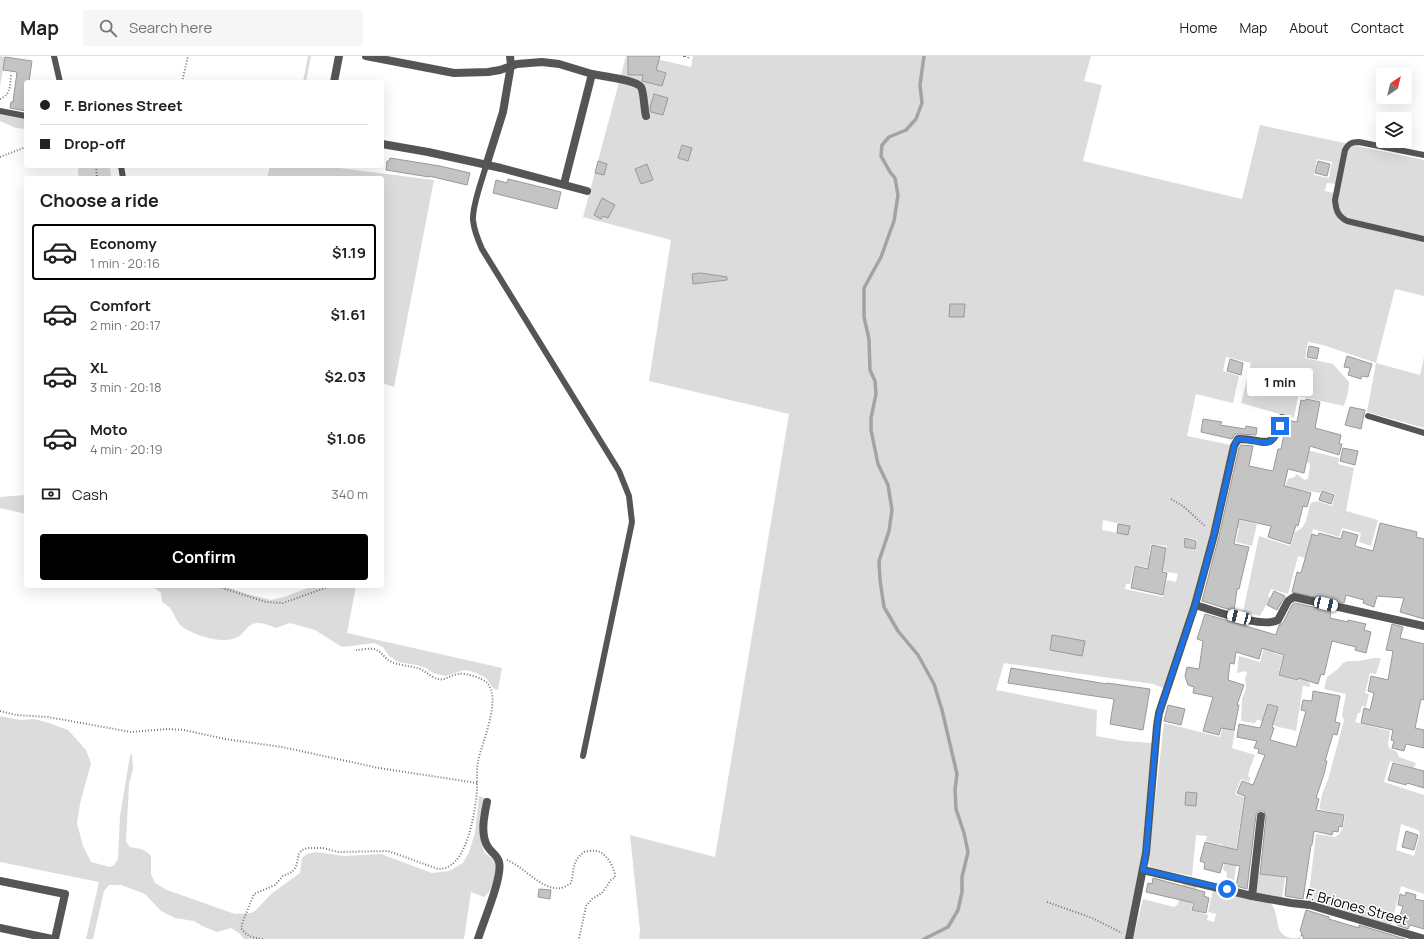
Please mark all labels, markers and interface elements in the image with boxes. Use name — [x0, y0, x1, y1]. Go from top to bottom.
search box — [83, 10, 363, 46]
text: Map — [20, 15, 59, 41]
icon: search — [97, 17, 119, 39]
text: Search here — [129, 17, 212, 38]
text: Home — [1180, 18, 1217, 37]
text: Map — [1239, 18, 1267, 37]
text: About — [1289, 18, 1329, 37]
text: Contact — [1351, 18, 1404, 37]
north arrow — [1376, 68, 1412, 104]
map controls — [1376, 68, 1412, 148]
text: F. Briones Street — [64, 95, 183, 116]
button: layers — [1376, 112, 1412, 148]
text: Drop-off — [64, 133, 125, 154]
text: Choose a ride — [40, 188, 159, 212]
text: Economy — [90, 233, 157, 254]
icon: car — [42, 234, 78, 270]
text: $1.19 — [332, 242, 366, 263]
text: 1 min · 20:16 — [90, 254, 160, 272]
text: Comfort — [90, 295, 151, 316]
icon: car — [42, 296, 78, 332]
text: $1.61 — [330, 304, 366, 325]
text: 2 min · 20:17 — [90, 316, 161, 334]
text: XL — [90, 357, 108, 378]
icon: car — [42, 358, 78, 394]
text: $2.03 — [325, 366, 366, 387]
callout: 1 min — [1247, 368, 1313, 396]
text: 1 min — [1264, 373, 1296, 391]
text: 3 min · 20:18 — [90, 378, 162, 396]
route end — [1271, 417, 1289, 435]
text: Moto — [90, 419, 127, 440]
icon: car — [42, 420, 78, 456]
text: $1.06 — [327, 428, 366, 449]
text: 4 min · 20:19 — [90, 440, 163, 458]
icon: cash — [40, 483, 62, 505]
text: Cash — [72, 484, 108, 505]
text: 340 m — [332, 485, 368, 503]
button: Confirm — [40, 534, 368, 580]
car — [1313, 595, 1339, 613]
car — [1226, 608, 1252, 626]
route start — [1218, 880, 1236, 898]
street label: F. Briones Street — [1304, 884, 1411, 929]

